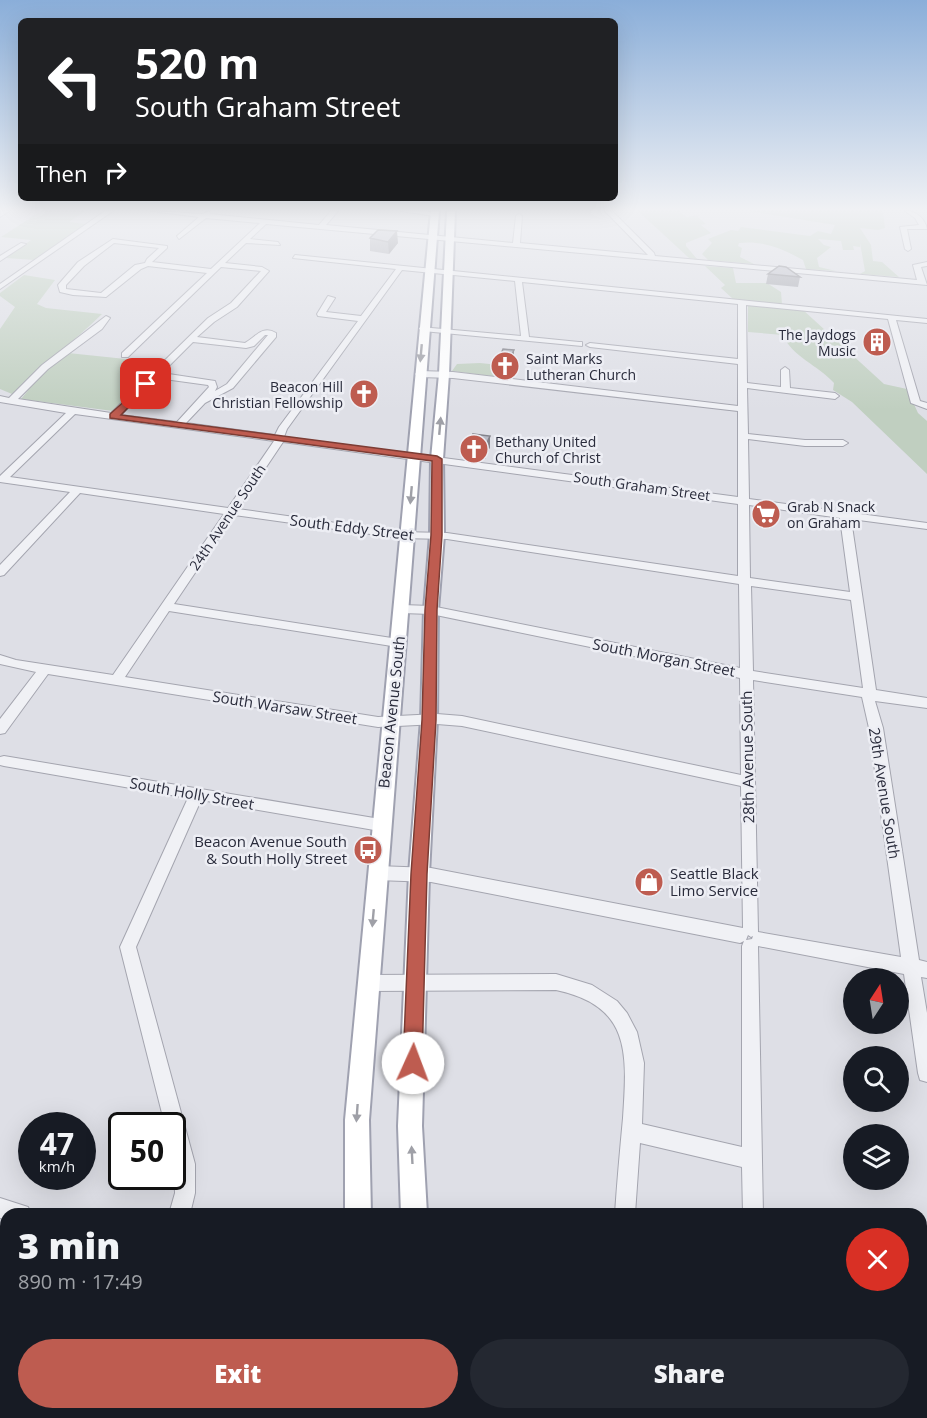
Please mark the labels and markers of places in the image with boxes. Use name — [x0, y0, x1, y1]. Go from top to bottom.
place label: The Jaydogs Music — [778, 325, 856, 360]
building icon: The Jaydogs Music — [861, 326, 893, 358]
place label: Saint Marks Lutheran Church — [526, 349, 636, 384]
church icon: Saint Marks Lutheran Church — [489, 350, 521, 382]
pin — [120, 358, 171, 409]
place label: Beacon Hill Christian Fellowship — [212, 377, 343, 412]
church icon: Beacon Hill Christian Fellowship — [348, 378, 380, 410]
place label: Bethany United Church of Christ — [495, 432, 601, 467]
church icon: Bethany United Church of Christ — [458, 433, 490, 465]
place label: Grab N Snack on Graham — [787, 497, 876, 532]
supermarket icon: Grab N Snack on Graham — [750, 498, 782, 530]
place label: Beacon Avenue South & South Holly Street — [194, 831, 347, 868]
bus stop icon: Beacon Avenue South & South Holly Street — [352, 834, 384, 866]
place label: Seattle Black Limo Service — [670, 863, 759, 900]
shop icon: Seattle Black Limo Service — [633, 866, 665, 898]

